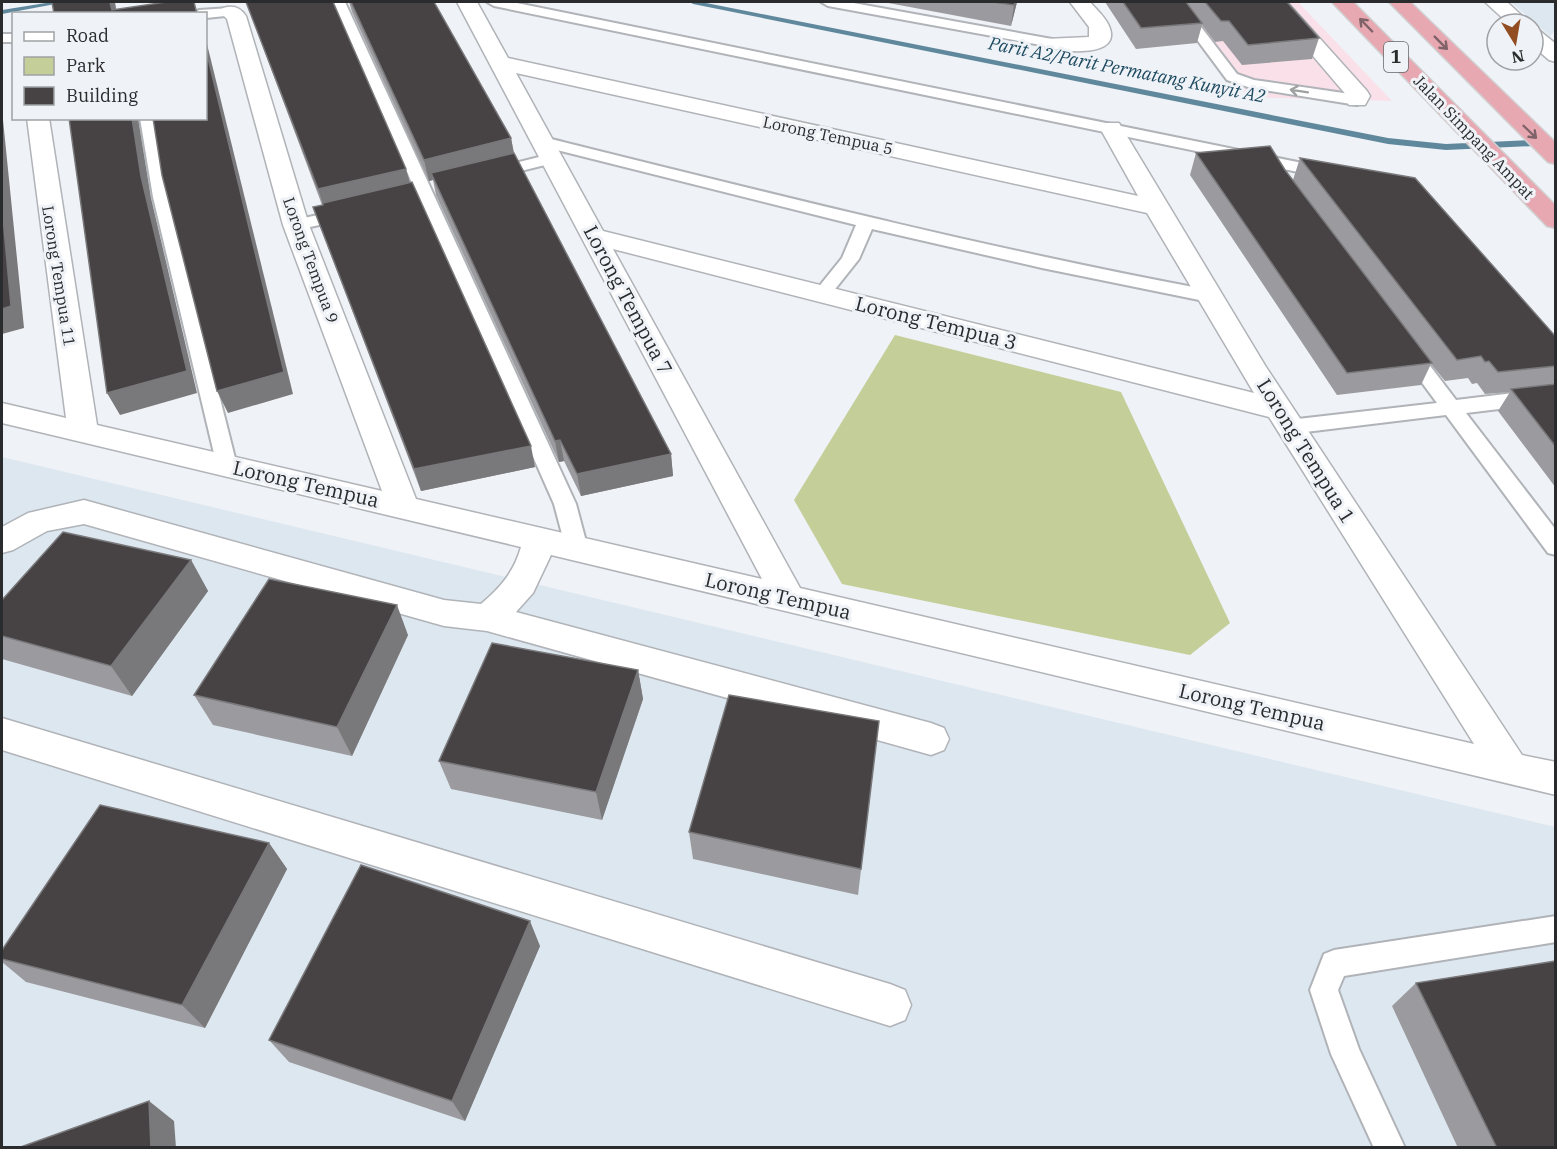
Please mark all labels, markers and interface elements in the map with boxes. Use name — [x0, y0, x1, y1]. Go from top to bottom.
legend — [12, 12, 207, 120]
north arrow — [1485, 12, 1545, 72]
one-way arrow — [1358, 18, 1373, 33]
text: Road — [66, 24, 109, 47]
water label: Parit A2/Parit Permatang Kunyit A2 — [986, 31, 1268, 108]
one-way arrow — [1433, 36, 1448, 50]
road number: 1 — [1384, 42, 1408, 72]
text: N — [1510, 46, 1526, 68]
text: Park — [66, 54, 106, 77]
street label: Jalan Simpang Ampat — [1410, 71, 1539, 204]
text: Building — [66, 84, 138, 107]
one-way arrow — [1289, 86, 1309, 97]
street label: Lorong Tempua 5 — [761, 111, 895, 159]
one-way arrow — [1522, 124, 1537, 139]
street label: Lorong Tempua 9 — [279, 194, 343, 326]
street label: Lorong Tempua 11 — [38, 204, 80, 348]
street label: Lorong Tempua 7 — [578, 220, 679, 379]
street label: Lorong Tempua 3 — [852, 289, 1020, 356]
street label: Lorong Tempua 1 — [1251, 373, 1362, 528]
street label: Lorong Tempua — [230, 454, 382, 513]
street label: Lorong Tempua — [702, 566, 854, 625]
street label: Lorong Tempua — [1176, 677, 1328, 736]

